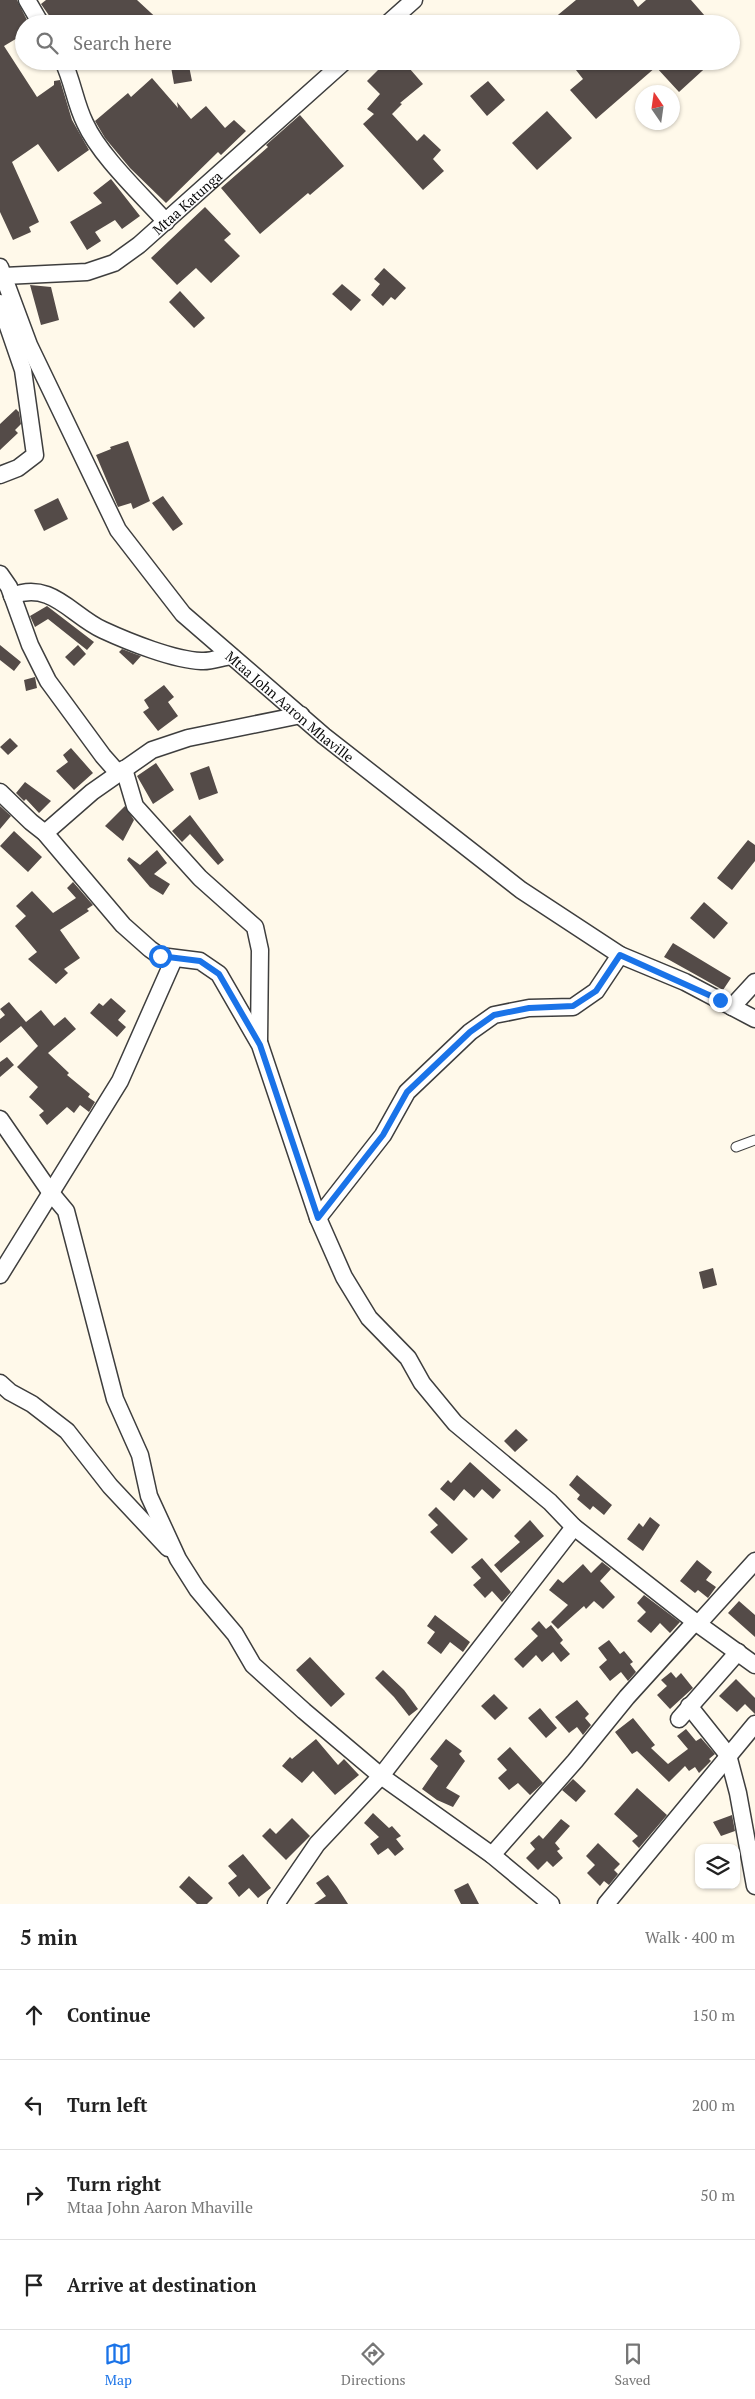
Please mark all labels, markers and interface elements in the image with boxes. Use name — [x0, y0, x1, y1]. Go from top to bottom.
search box — [15, 15, 740, 70]
icon: search — [33, 29, 61, 57]
text: Search here — [73, 30, 172, 55]
north arrow — [635, 85, 680, 130]
street label: Mtaa Katunga — [148, 166, 226, 238]
street label: Mtaa John Aaron Mhaville — [222, 646, 358, 766]
route start — [149, 945, 172, 968]
route end — [709, 989, 732, 1012]
map controls — [695, 1844, 740, 1889]
button: layers — [695, 1844, 740, 1889]
text: 5 min — [20, 1923, 77, 1951]
text: Walk · 400 m — [645, 1926, 735, 1948]
icon: ahead — [20, 2001, 48, 2029]
text: Continue — [67, 2002, 151, 2027]
text: 150 m — [692, 2004, 735, 2026]
icon: left — [20, 2091, 48, 2119]
text: Turn left — [67, 2092, 148, 2117]
text: 200 m — [692, 2094, 735, 2116]
text: Turn right — [67, 2171, 161, 2196]
icon: right — [20, 2181, 48, 2209]
text: 50 m — [700, 2184, 735, 2206]
text: Mtaa John Aaron Mhaville — [67, 2196, 253, 2218]
icon: arrive — [20, 2271, 48, 2299]
text: Arrive at destination — [67, 2272, 256, 2297]
tab: Map — [104, 2340, 132, 2389]
tab: Directions — [341, 2340, 406, 2389]
tab: Saved — [614, 2340, 651, 2389]

